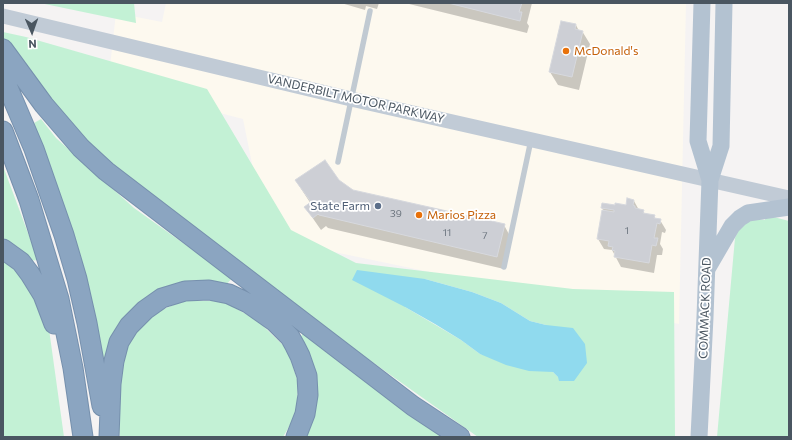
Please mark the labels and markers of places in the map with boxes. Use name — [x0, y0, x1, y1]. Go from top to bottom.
place label: McDonald's — [574, 44, 638, 58]
marker: McDonald's — [561, 46, 571, 56]
place label: State Farm — [310, 199, 370, 213]
marker: State Farm — [373, 201, 383, 211]
place label: Marios Pizza — [427, 208, 496, 222]
marker: Marios Pizza — [414, 210, 424, 220]

